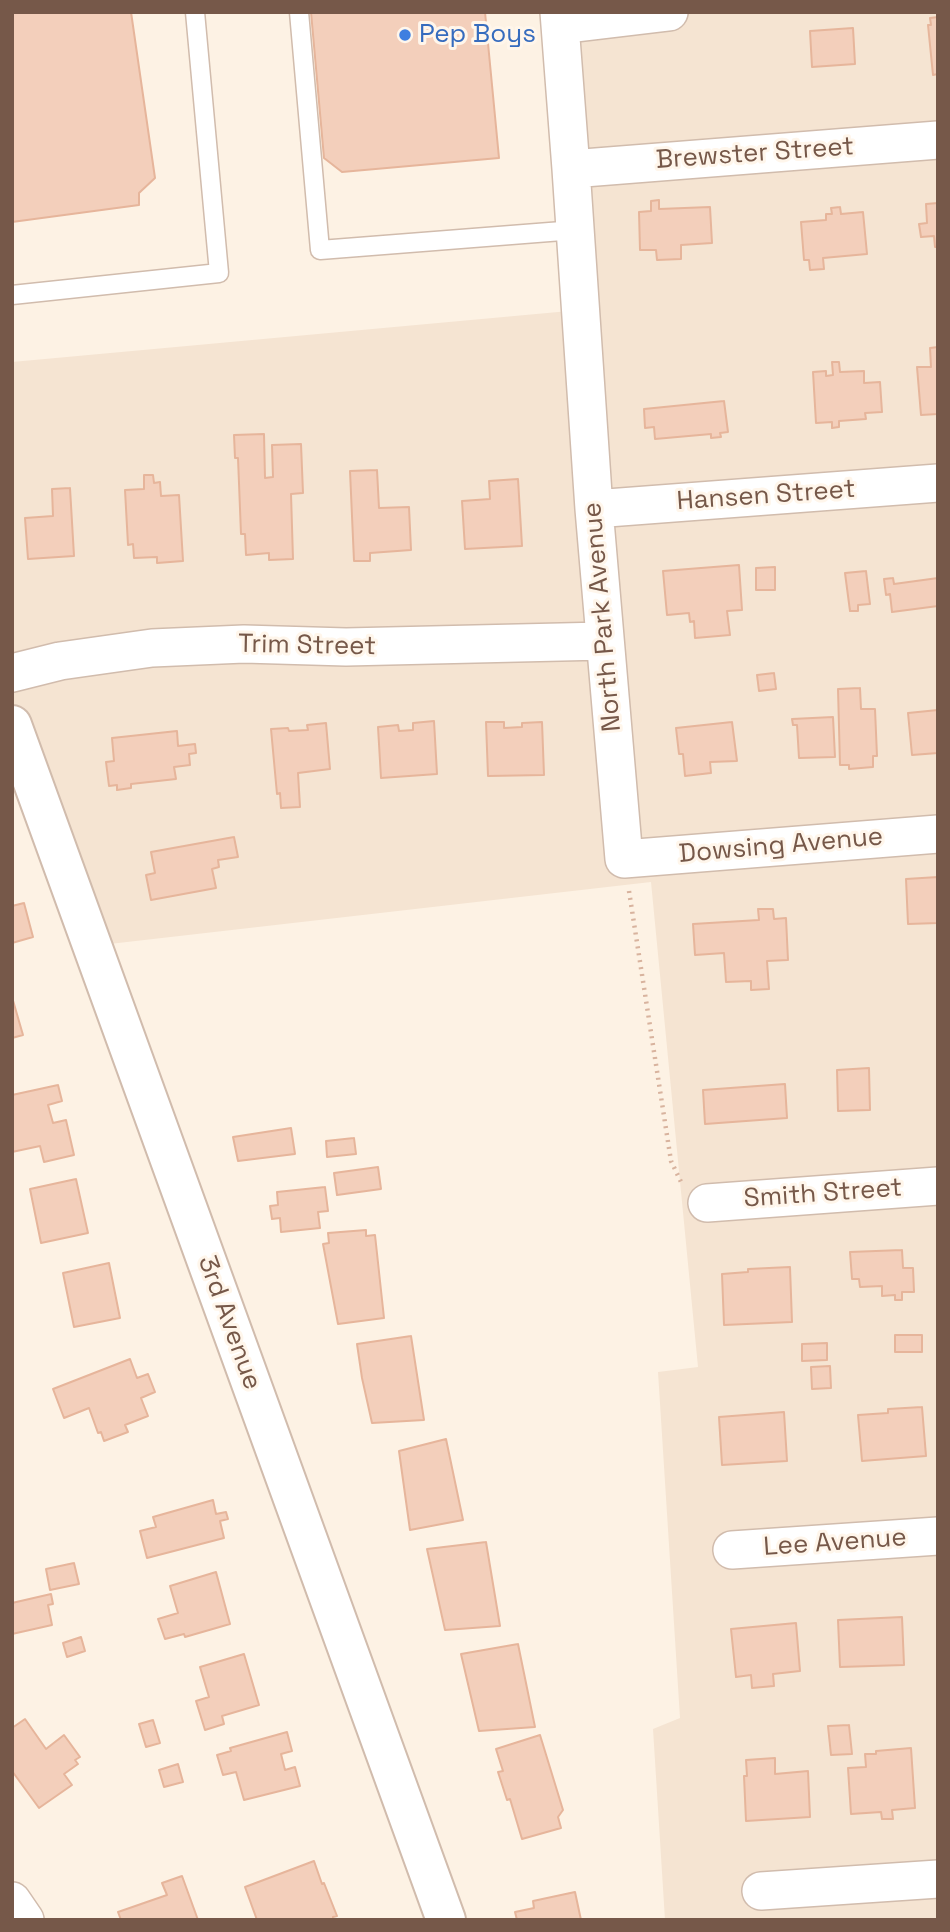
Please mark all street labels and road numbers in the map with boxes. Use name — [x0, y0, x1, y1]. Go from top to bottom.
street label: Brewster Street — [655, 132, 855, 176]
street label: Hansen Street — [676, 474, 856, 518]
street label: North Park Avenue — [577, 501, 629, 733]
street label: Trim Street — [238, 629, 376, 663]
street label: Dowsing Avenue — [678, 822, 884, 870]
street label: Smith Street — [743, 1173, 903, 1215]
street label: 3rd Avenue — [190, 1252, 268, 1394]
street label: Lee Avenue — [762, 1522, 908, 1564]

